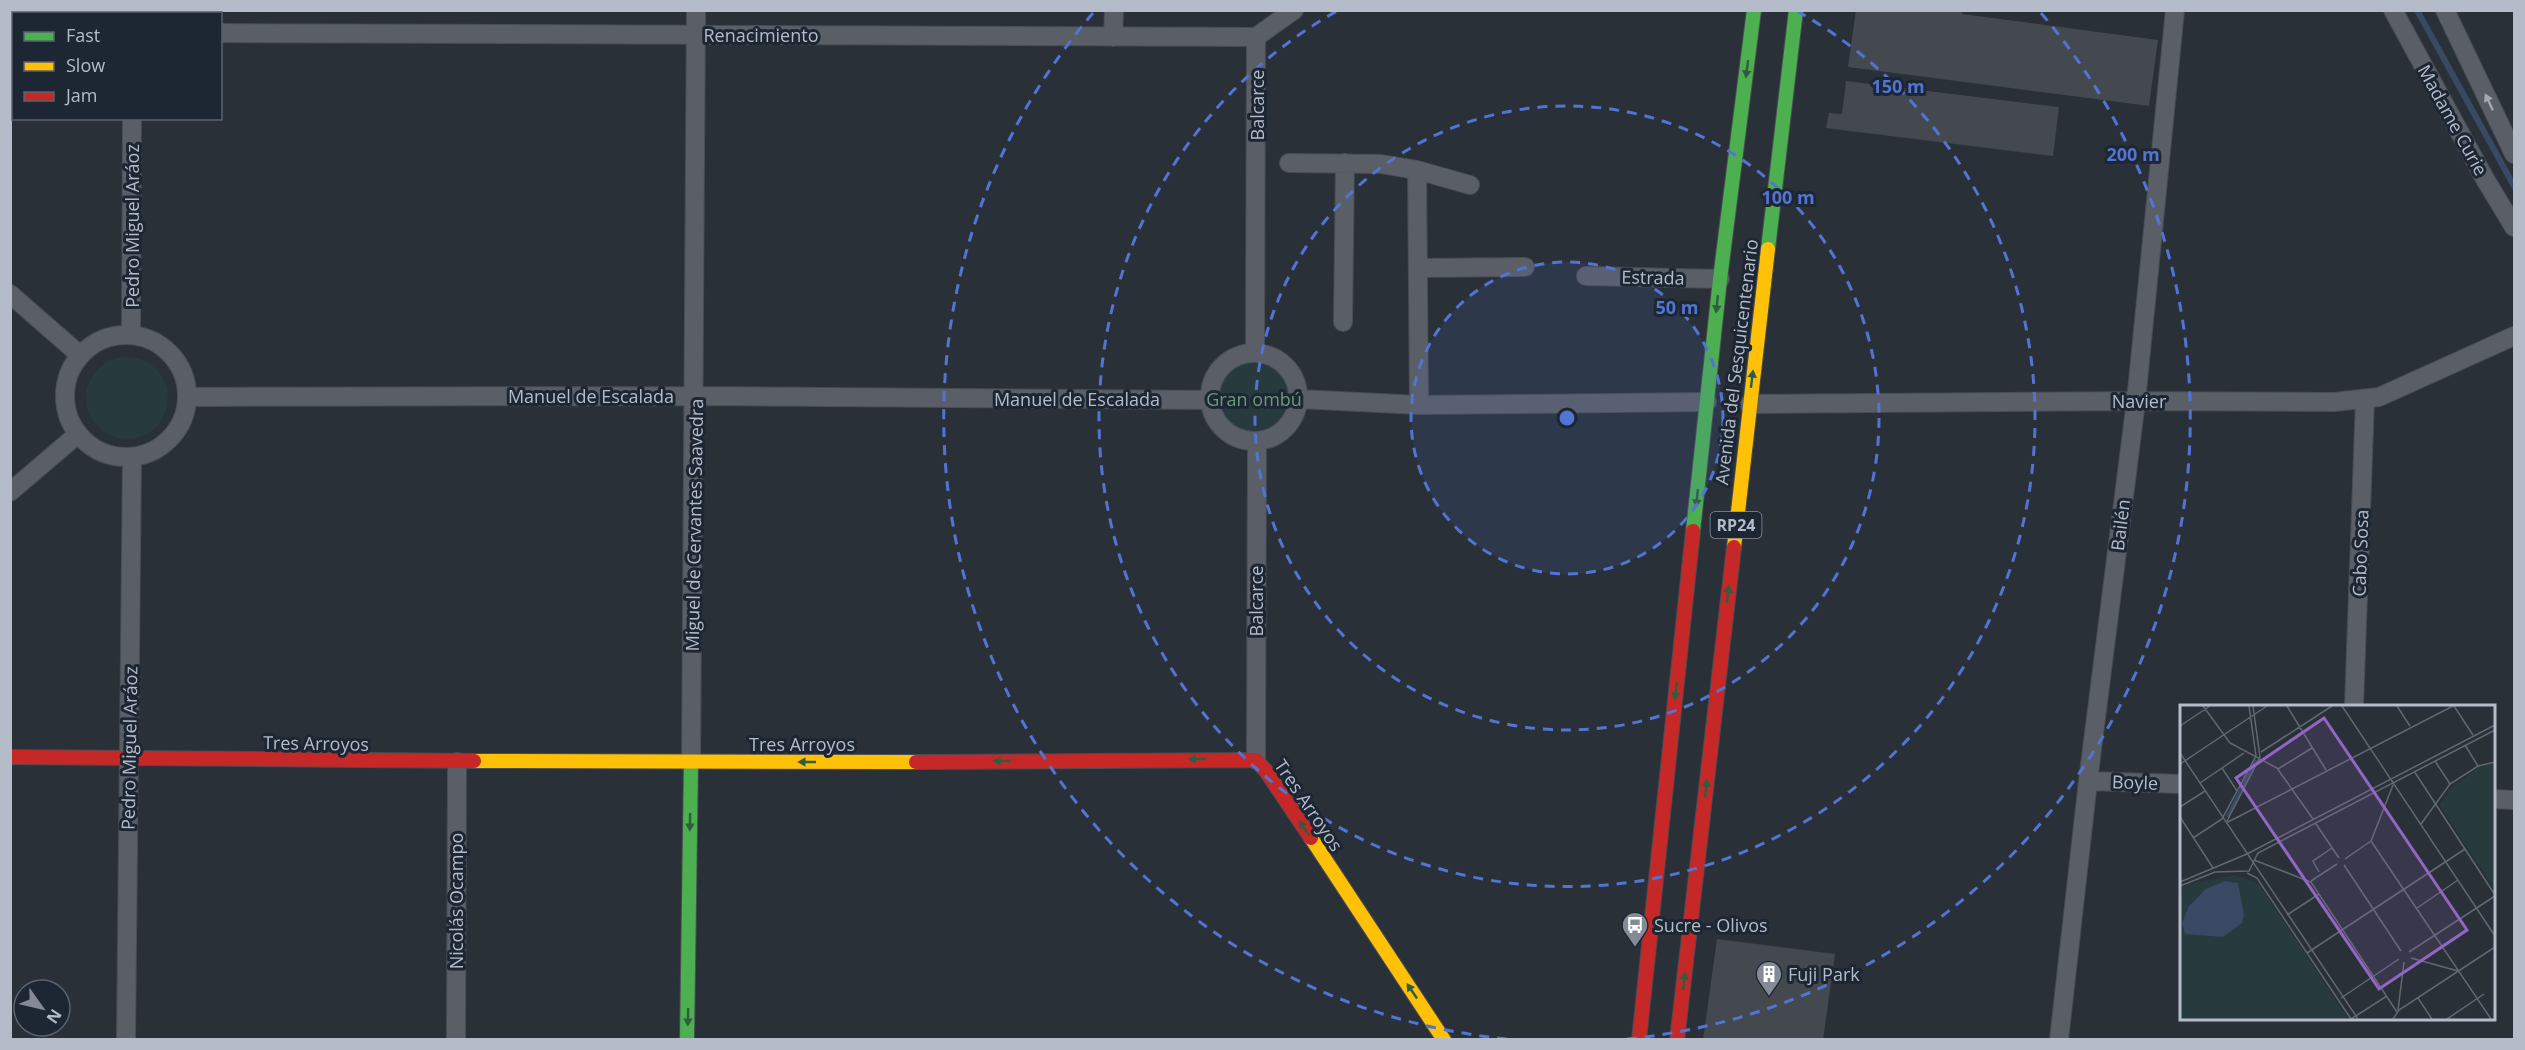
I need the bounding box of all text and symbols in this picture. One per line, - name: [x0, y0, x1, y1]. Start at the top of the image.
- legend: [12, 12, 222, 120]
- text: Fast: [66, 23, 100, 47]
- street label: Renacimiento: [703, 23, 819, 47]
- text: Slow: [66, 53, 105, 77]
- one-way arrow: [1742, 59, 1751, 78]
- street label: Madame Curie: [2413, 60, 2493, 180]
- street label: Balcarce: [1245, 70, 1269, 140]
- text: 150 m: [1871, 74, 1925, 98]
- text: Jam: [64, 83, 98, 107]
- one-way arrow: [2484, 93, 2493, 110]
- text: 200 m: [2106, 142, 2160, 166]
- street label: Pedro Miguel Aráoz: [120, 144, 144, 308]
- text: 100 m: [1761, 185, 1815, 209]
- street label: Avenida del Sesquicentenario: [1709, 238, 1763, 486]
- street label: Estrada: [1621, 264, 1685, 290]
- one-way arrow: [1712, 294, 1722, 313]
- text: 50 m: [1656, 295, 1698, 319]
- one-way arrow: [1747, 370, 1757, 389]
- street label: Manuel de Escalada: [508, 384, 674, 408]
- street label: Manuel de Escalada: [994, 387, 1160, 411]
- park label: Gran ombú: [1206, 387, 1302, 411]
- street label: Navier: [2112, 389, 2167, 413]
- street label: Miguel de Cervantes Saavedra: [680, 398, 708, 652]
- centre of rings: [1557, 408, 1577, 428]
- one-way arrow: [1692, 488, 1701, 507]
- street label: Bailén: [2105, 498, 2135, 552]
- street label: Cabo Sosa: [2346, 509, 2374, 597]
- road number: RP24: [1710, 512, 1762, 538]
- street label: Balcarce: [1244, 566, 1268, 636]
- one-way arrow: [1723, 584, 1733, 603]
- street label: Pedro Miguel Aráoz: [116, 666, 142, 830]
- one-way arrow: [1671, 682, 1681, 701]
- inset map: [2180, 705, 2495, 1020]
- street label: Tres Arroyos: [263, 730, 369, 756]
- street label: Tres Arroyos: [749, 732, 855, 756]
- one-way arrow: [1188, 754, 1207, 764]
- street label: Tres Arroyos: [1269, 754, 1349, 856]
- one-way arrow: [993, 756, 1012, 765]
- one-way arrow: [798, 757, 817, 767]
- street label: Boyle: [2112, 769, 2158, 795]
- one-way arrow: [1701, 778, 1711, 797]
- one-way arrow: [685, 812, 695, 831]
- one-way arrow: [1298, 821, 1310, 837]
- street label: Nicolás Ocampo: [444, 833, 468, 969]
- bus stop icon: Sucre - Olivos: [1620, 910, 1650, 948]
- place label: Sucre - Olivos: [1654, 913, 1768, 937]
- building icon: Fuji Park: [1754, 959, 1784, 997]
- place label: Fuji Park: [1788, 962, 1860, 986]
- one-way arrow: [1679, 972, 1689, 991]
- north arrow: [12, 978, 72, 1038]
- one-way arrow: [1407, 983, 1418, 999]
- text: N: [42, 1005, 67, 1028]
- one-way arrow: [683, 1007, 693, 1026]

